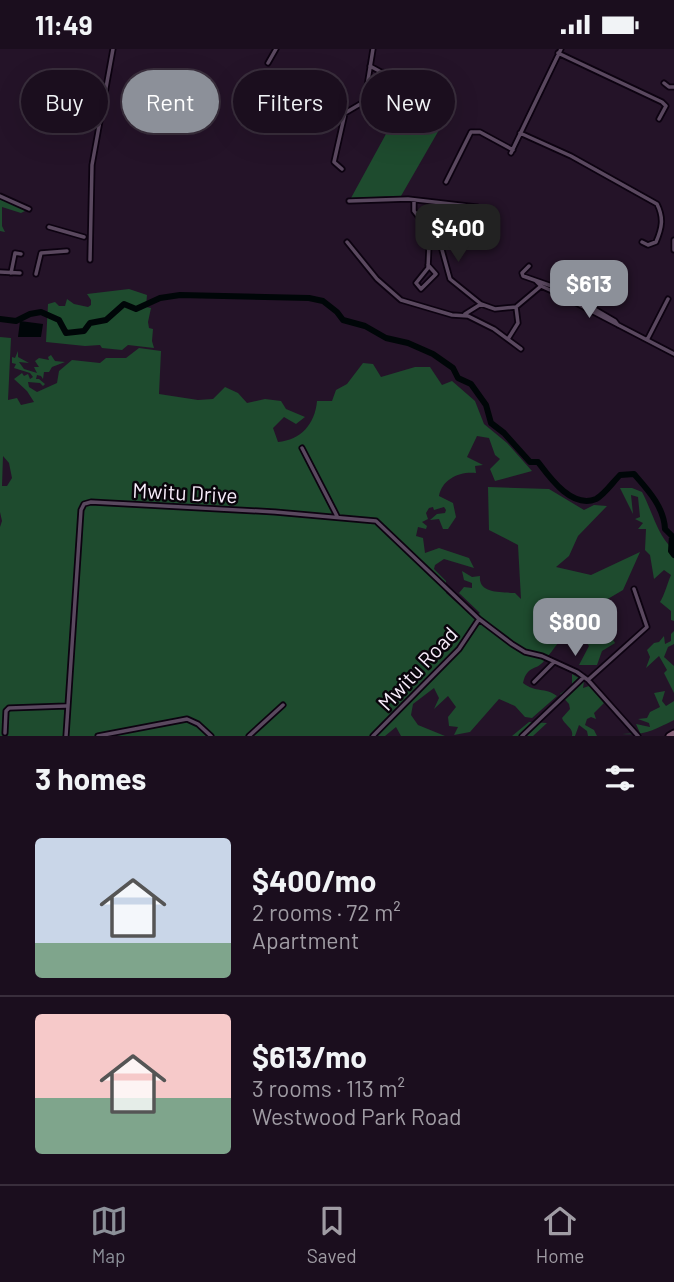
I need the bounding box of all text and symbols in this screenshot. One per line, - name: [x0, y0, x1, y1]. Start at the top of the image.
- text: 11:49: [35, 9, 93, 40]
- chip: Buy: [21, 70, 108, 133]
- chip: Rent: [122, 70, 219, 133]
- chip: Filters: [233, 70, 347, 133]
- chip: New: [361, 70, 455, 133]
- pin: $400: [417, 205, 499, 264]
- text: $400: [431, 213, 485, 241]
- pin: $613: [548, 261, 630, 320]
- text: $613: [566, 269, 612, 297]
- street label: Mwitu Drive: [132, 477, 238, 507]
- pin: $800: [534, 599, 616, 658]
- text: $800: [549, 607, 601, 635]
- street label: Mwitu Road: [372, 621, 462, 715]
- icon: filters: [601, 759, 639, 797]
- text: 3 homes: [35, 760, 146, 796]
- text: $400/mo: [252, 862, 377, 898]
- icon: home: [91, 866, 175, 950]
- text: 2 rooms · 72 m²: [252, 898, 401, 926]
- text: Apartment: [252, 926, 359, 954]
- text: $613/mo: [252, 1038, 367, 1074]
- icon: home: [91, 1042, 175, 1126]
- text: 3 rooms · 113 m²: [252, 1074, 405, 1102]
- text: Westwood Park Road: [252, 1102, 462, 1130]
- tab: Map: [90, 1202, 128, 1267]
- tab: Saved: [307, 1202, 357, 1267]
- tab: Home: [536, 1202, 584, 1267]

